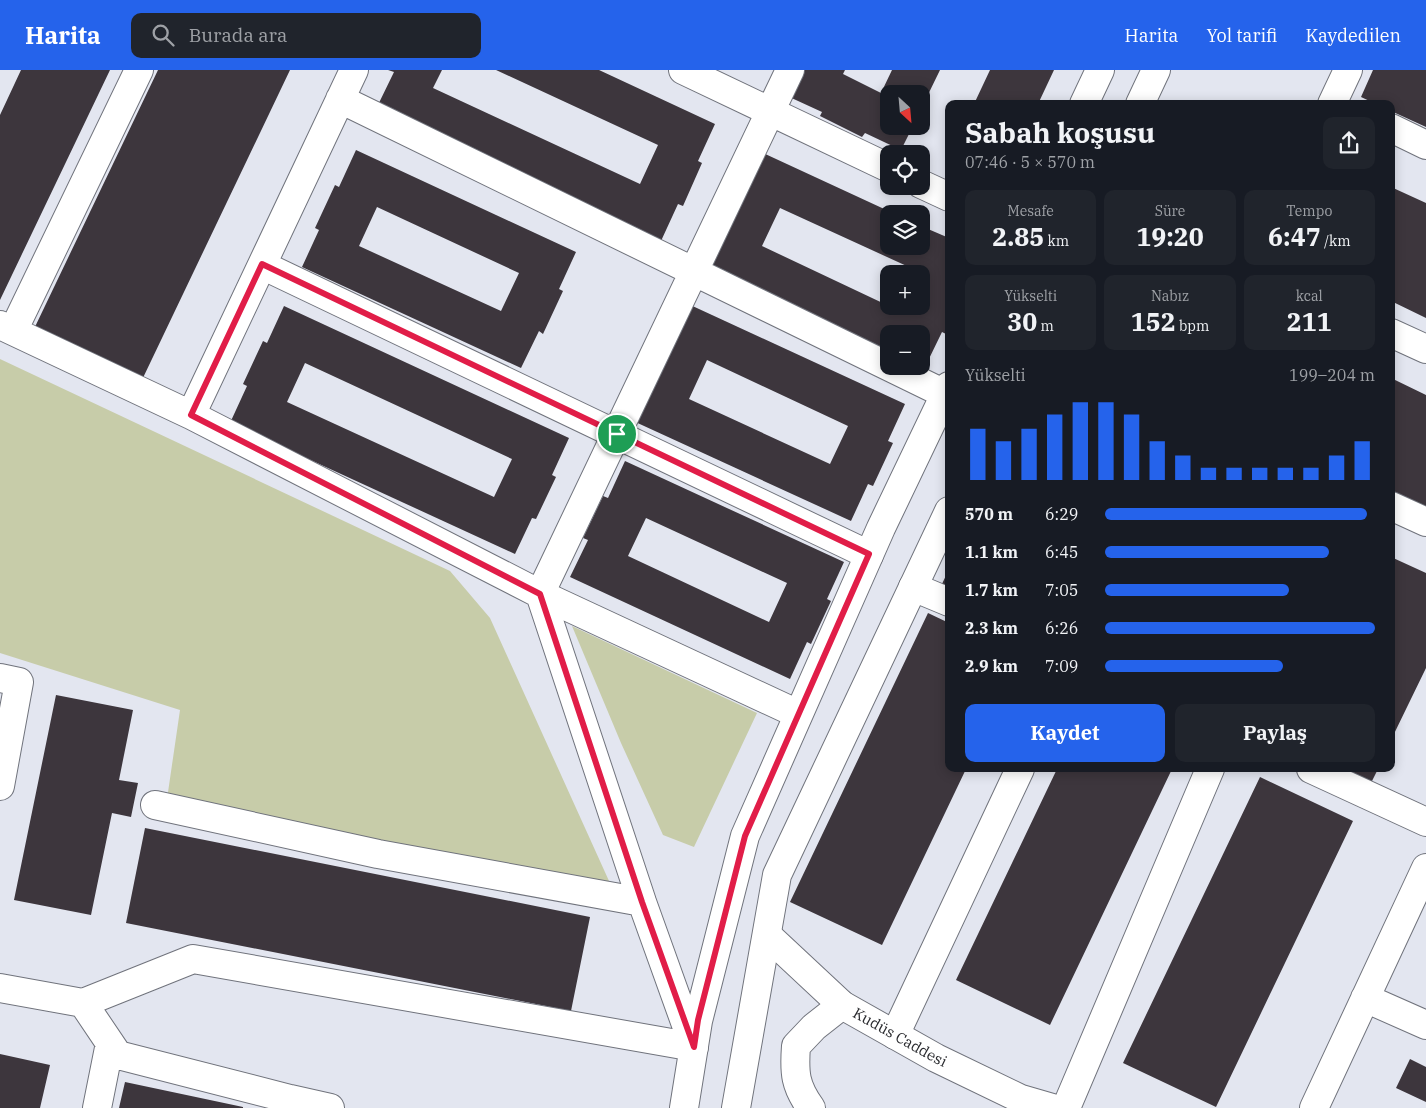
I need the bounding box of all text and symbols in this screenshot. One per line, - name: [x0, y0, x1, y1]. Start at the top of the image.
- search box: [131, 13, 481, 58]
- text: Harita: [25, 19, 101, 51]
- icon: search: [149, 21, 177, 49]
- text: Burada ara: [189, 23, 287, 47]
- text: Harita: [1125, 24, 1178, 47]
- text: Yol tarifi: [1206, 24, 1277, 47]
- text: Kaydedilen: [1305, 24, 1401, 47]
- north arrow: [880, 85, 930, 135]
- map controls: [880, 85, 930, 375]
- text: Sabah koşusu: [965, 114, 1155, 151]
- button: share: [1323, 117, 1375, 169]
- button: locate: [880, 145, 930, 195]
- text: 07:46 · 5 × 570 m: [965, 152, 1095, 172]
- text: Mesafe: [1008, 202, 1054, 220]
- text: Süre: [1155, 202, 1185, 220]
- text: Tempo: [1286, 202, 1332, 220]
- button: layers: [880, 205, 930, 255]
- text: 2.85: [992, 220, 1044, 253]
- text: 19:20: [1136, 220, 1204, 253]
- text: 6:47: [1268, 220, 1321, 253]
- text: km: [1044, 232, 1069, 250]
- text: /km: [1321, 232, 1351, 250]
- button: +: [880, 265, 930, 315]
- text: Yükselti: [1004, 287, 1057, 305]
- text: Nabız: [1151, 287, 1189, 305]
- text: kcal: [1296, 287, 1323, 305]
- text: 30: [1007, 305, 1037, 338]
- text: 152: [1131, 305, 1176, 338]
- text: 211: [1287, 305, 1332, 338]
- text: m: [1037, 317, 1054, 335]
- text: bpm: [1176, 317, 1209, 335]
- button: −: [880, 325, 930, 375]
- text: Yükselti: [965, 365, 1026, 385]
- text: 199–204 m: [1289, 365, 1375, 385]
- pin: [596, 413, 638, 455]
- icon: arrive: [603, 420, 631, 448]
- text: 570 m: [965, 504, 1013, 524]
- text: 6:29: [1045, 504, 1078, 524]
- text: 1.1 km: [965, 542, 1018, 562]
- text: 6:45: [1045, 542, 1078, 562]
- text: 1.7 km: [965, 580, 1018, 600]
- text: 7:05: [1045, 580, 1078, 600]
- text: 2.3 km: [965, 618, 1018, 638]
- text: 6:26: [1045, 618, 1078, 638]
- text: 2.9 km: [965, 656, 1018, 676]
- text: 7:09: [1045, 656, 1078, 676]
- button: Kaydet: [965, 704, 1165, 762]
- button: Paylaş: [1175, 704, 1375, 762]
- street label: Kudüs Caddesi: [850, 1003, 950, 1071]

